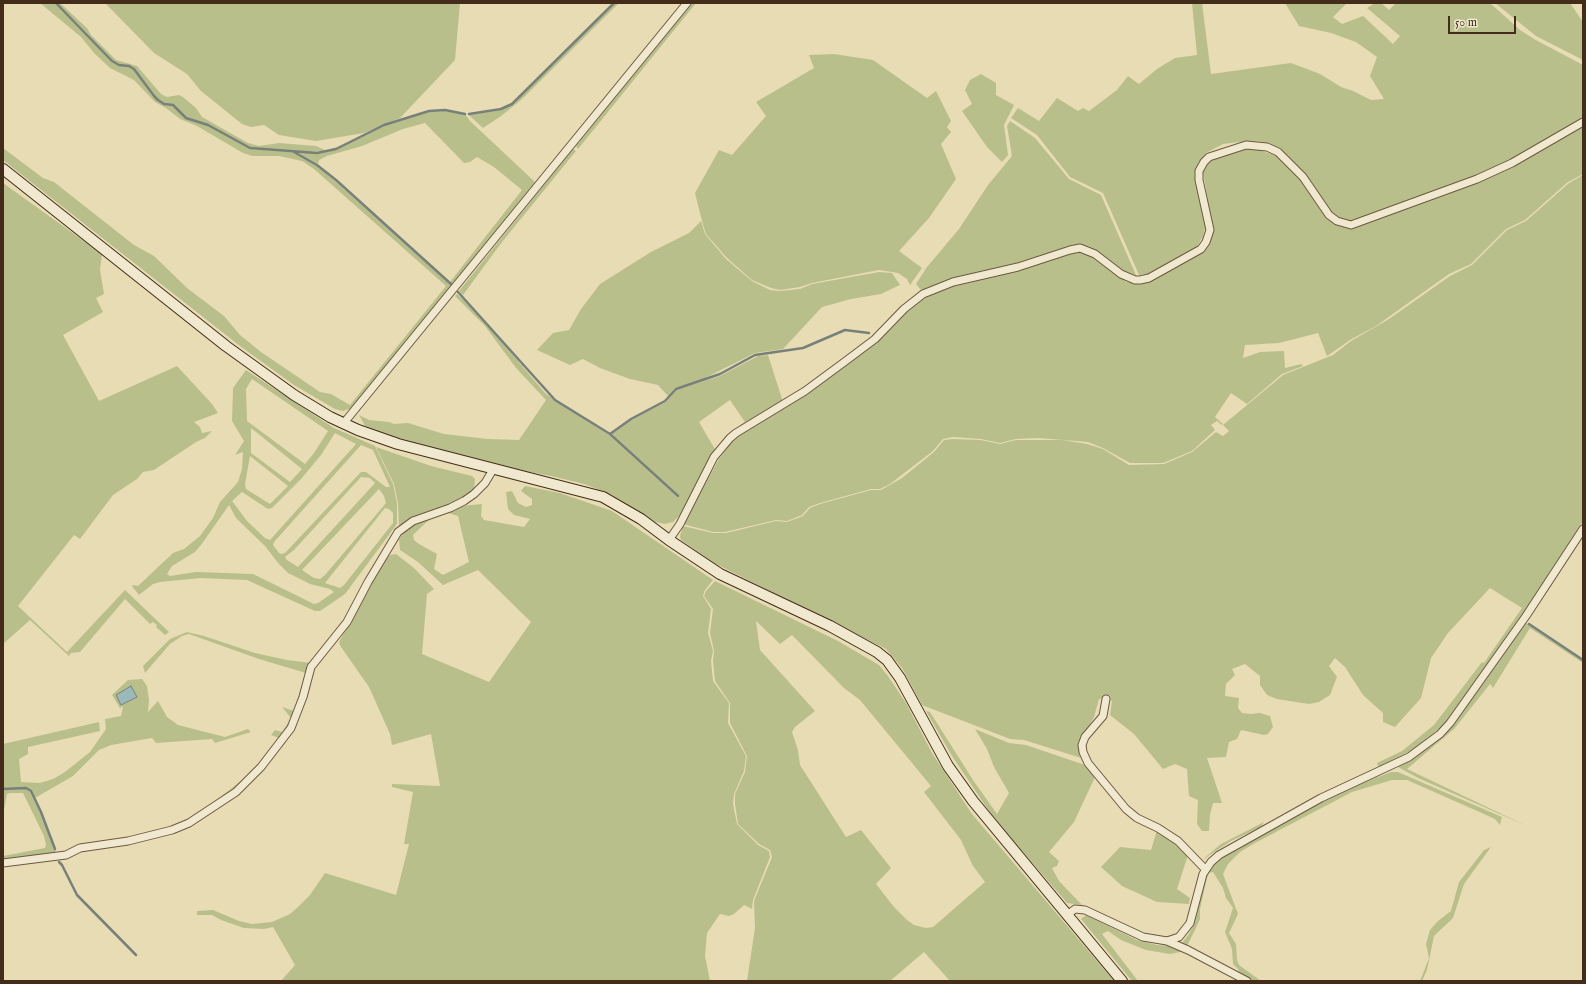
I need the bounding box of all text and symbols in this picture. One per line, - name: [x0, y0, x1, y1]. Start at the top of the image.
- scale bar: [1450, 8, 1518, 34]
- text: 50 m: [1455, 15, 1477, 30]

